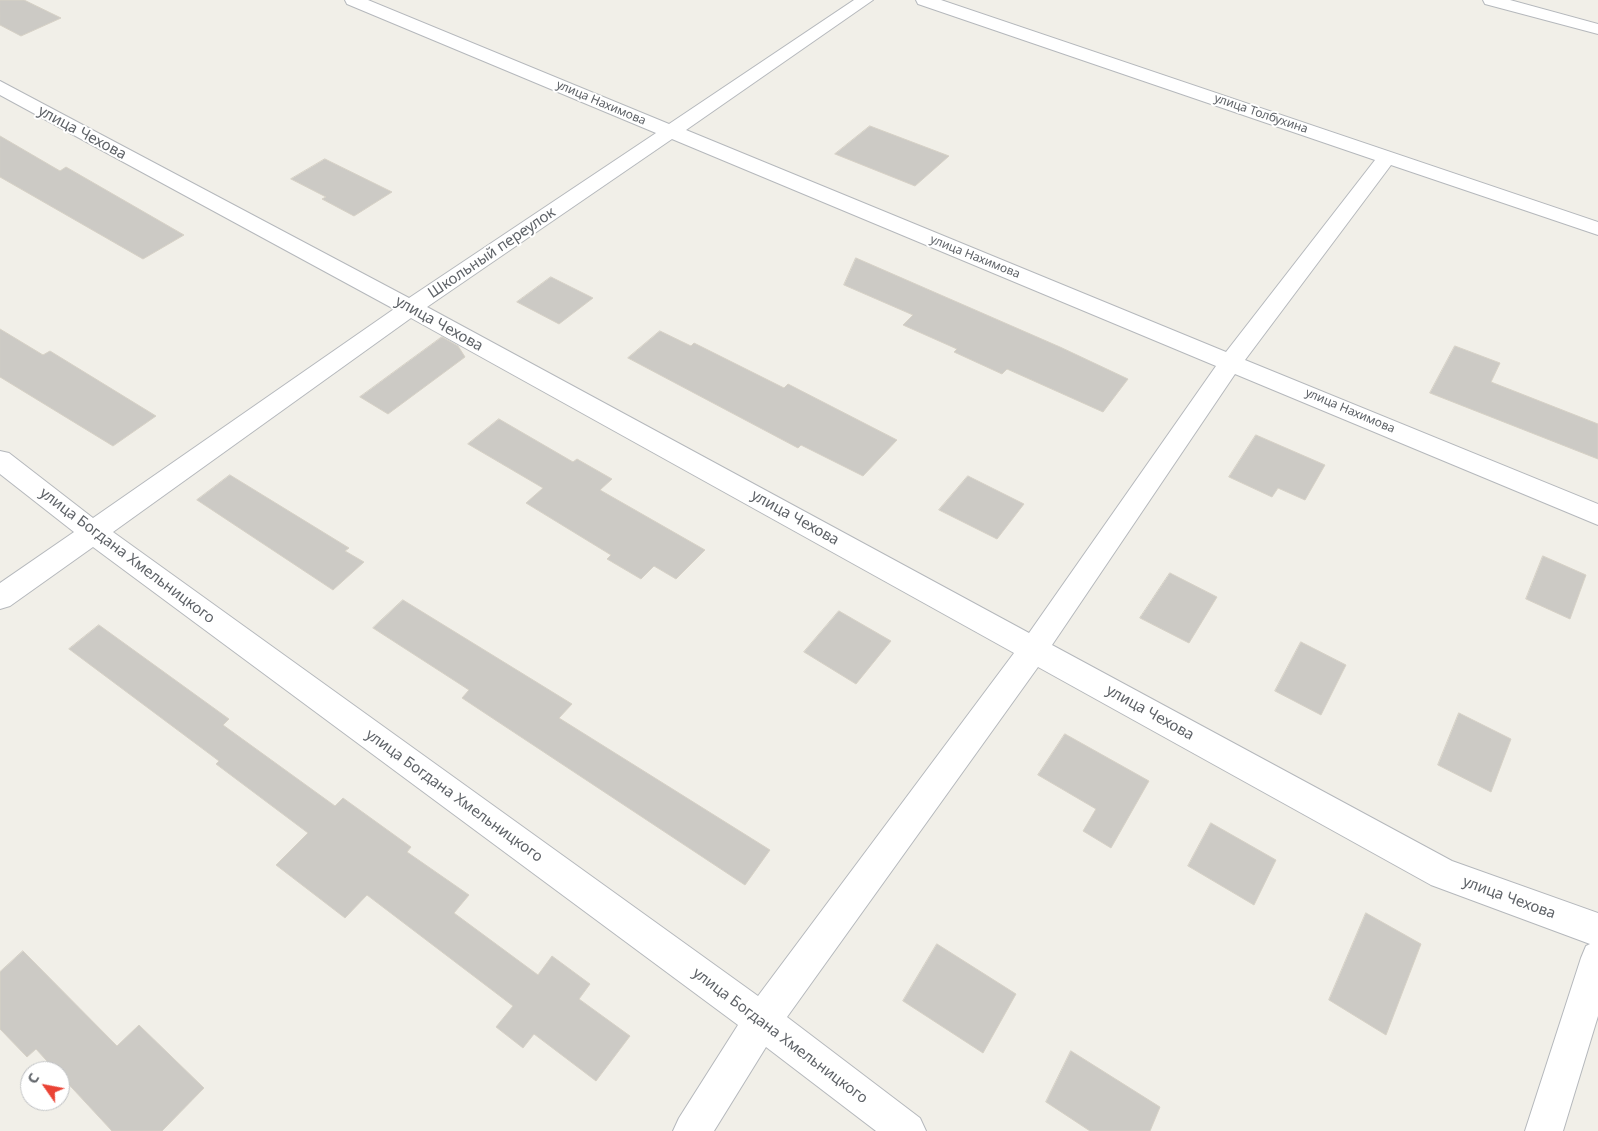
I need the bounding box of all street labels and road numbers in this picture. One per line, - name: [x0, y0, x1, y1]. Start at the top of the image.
- street label: улица Нахимова: [554, 78, 648, 128]
- street label: улица Толбухина: [1212, 91, 1310, 137]
- street label: улица Чехова: [35, 102, 129, 164]
- street label: Школьный переулок: [425, 204, 559, 302]
- street label: улица Нахимова: [928, 232, 1022, 282]
- street label: улица Чехова: [392, 292, 486, 356]
- street label: улица Нахимова: [1303, 386, 1397, 436]
- street label: улица Богдана Хмельницкого: [36, 484, 218, 628]
- street label: улица Чехова: [748, 486, 842, 550]
- street label: улица Чехова: [1103, 681, 1197, 745]
- street label: улица Богдана Хмельницкого: [362, 726, 546, 866]
- street label: улица Чехова: [1460, 873, 1558, 923]
- street label: улица Богдана Хмельницкого: [689, 964, 871, 1108]

